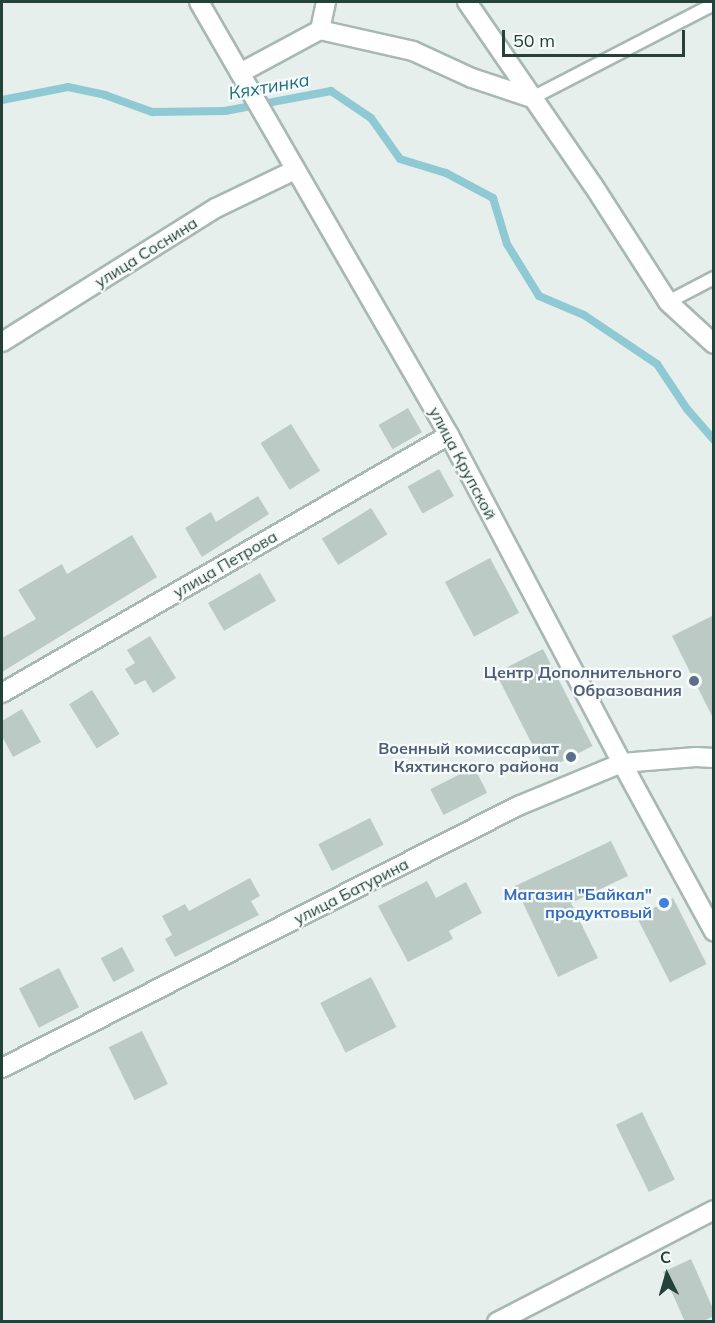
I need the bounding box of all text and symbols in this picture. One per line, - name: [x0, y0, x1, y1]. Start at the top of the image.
- scale bar: [505, 18, 688, 56]
- text: 50 m: [513, 29, 555, 52]
- water label: Кяхтинка: [227, 69, 311, 105]
- street label: улица Соснина: [91, 213, 201, 291]
- street label: улица Крупской: [425, 403, 501, 523]
- street label: улица Петрова: [170, 526, 280, 602]
- place label: Центр Дополнительного Образования: [484, 662, 682, 700]
- marker: Центр Дополнительного Образования: [687, 674, 701, 688]
- place label: Военный комиссариат Кяхтинского района: [378, 738, 559, 776]
- marker: Военный комиссариат Кяхтинского района: [564, 750, 578, 764]
- street label: улица Батурина: [291, 854, 411, 928]
- place label: Магазин "Байкал" продуктовый: [503, 884, 652, 922]
- marker: Магазин "Байкал" продуктовый: [657, 896, 671, 910]
- north arrow: [637, 1245, 697, 1305]
- text: С: [659, 1247, 672, 1268]

